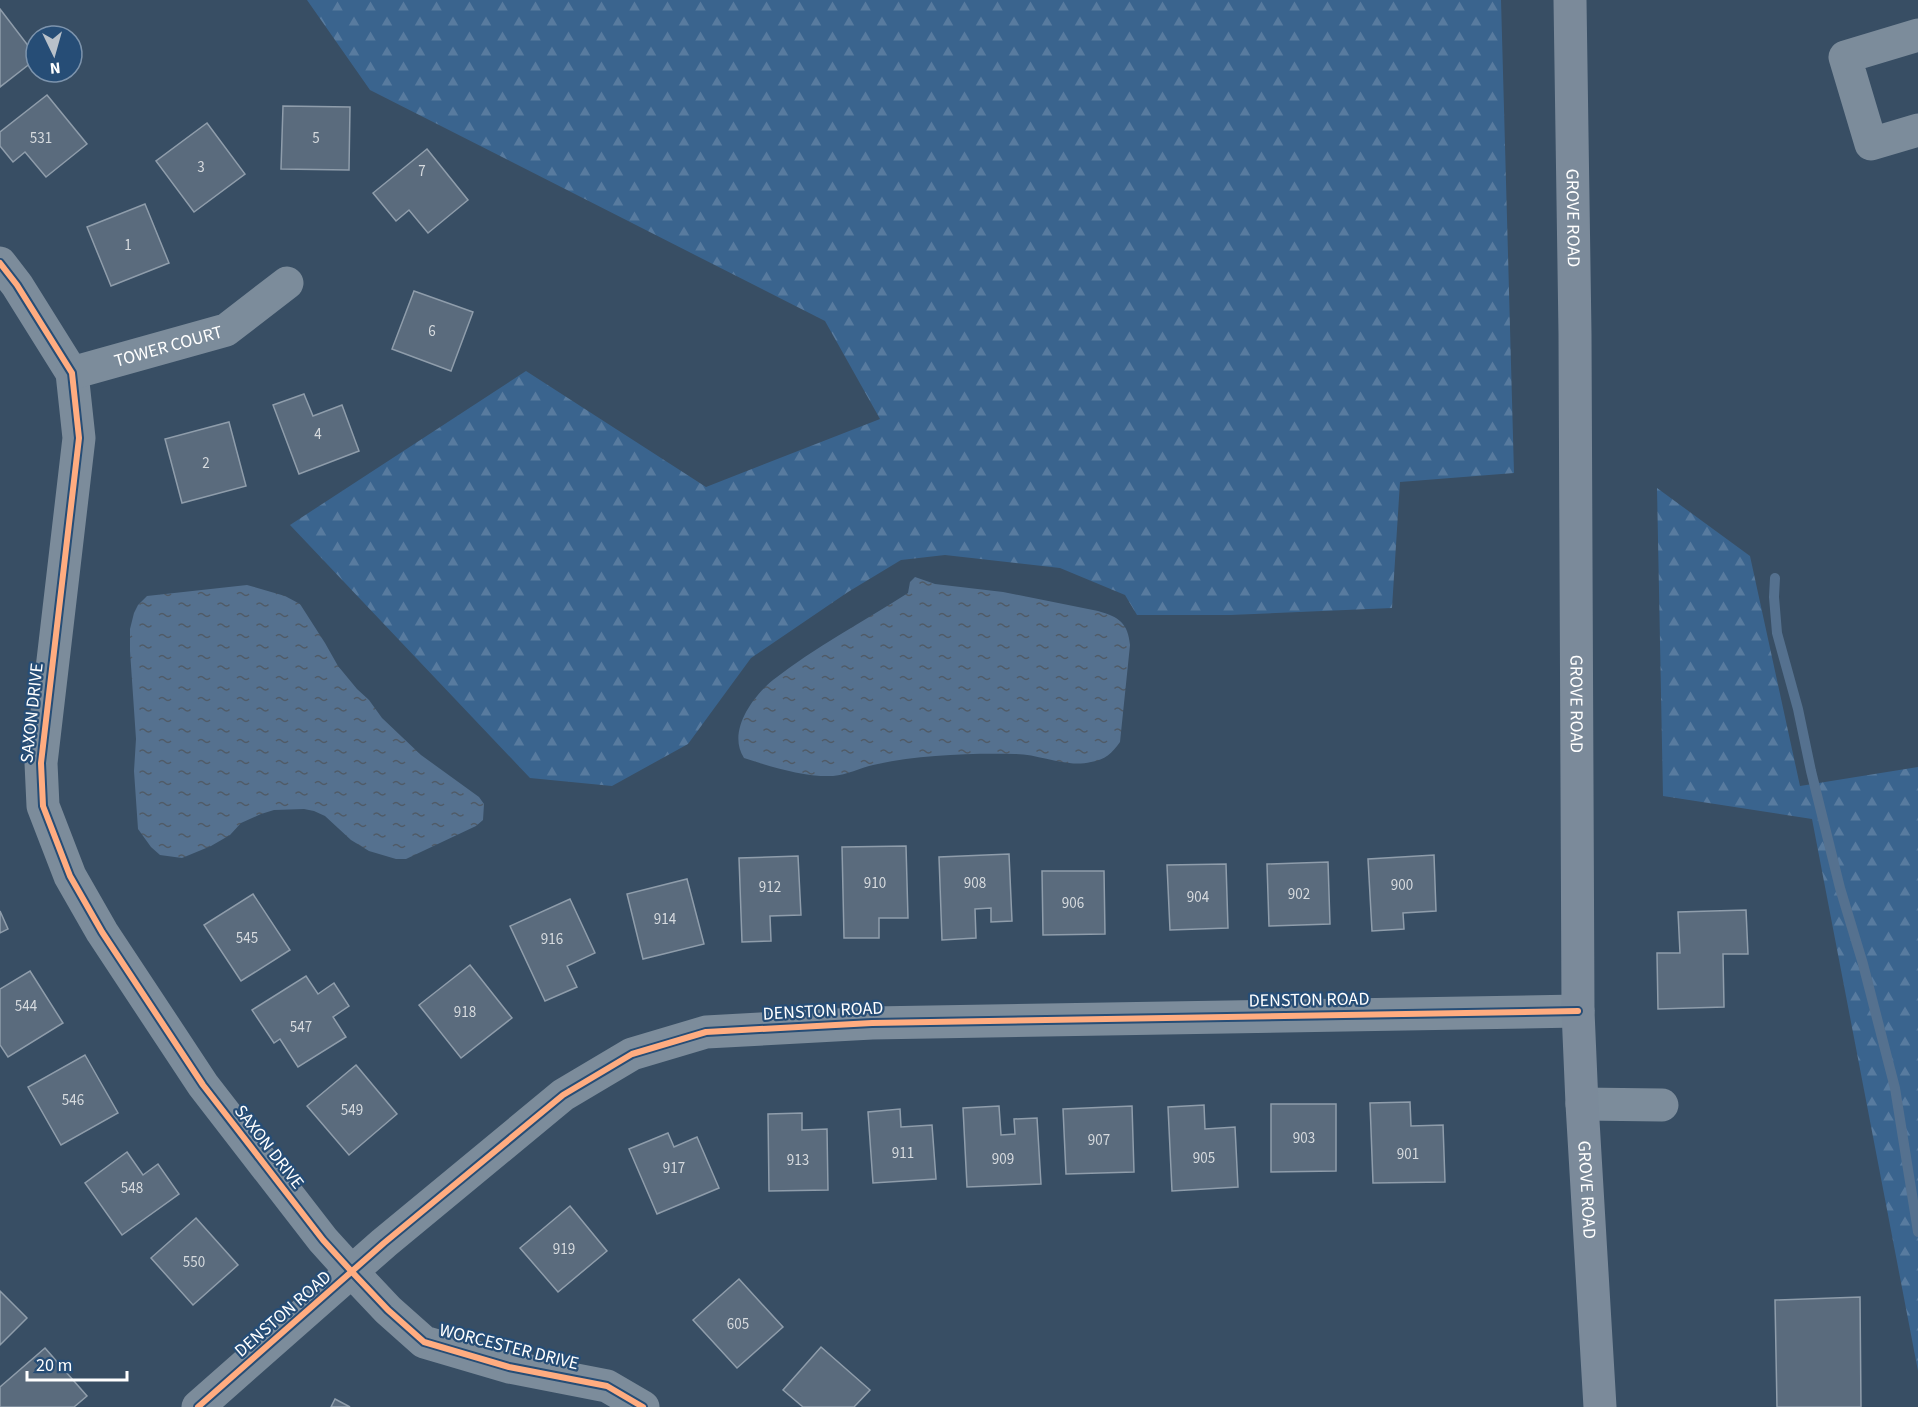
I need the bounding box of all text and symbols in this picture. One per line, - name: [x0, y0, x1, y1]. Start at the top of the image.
- north arrow: [24, 24, 84, 84]
- text: N: [49, 57, 61, 79]
- house number: 531: [30, 128, 52, 149]
- house number: 5: [312, 128, 320, 149]
- house number: 3: [197, 157, 205, 178]
- house number: 7: [418, 161, 426, 182]
- street label: GROVE ROAD: [1560, 169, 1586, 267]
- house number: 1: [124, 235, 132, 256]
- street label: TOWER COURT: [111, 319, 226, 373]
- house number: 6: [428, 321, 436, 342]
- house number: 4: [314, 424, 322, 445]
- house number: 2: [202, 453, 210, 474]
- street label: GROVE ROAD: [1564, 655, 1589, 753]
- street label: SAXON DRIVE: [14, 662, 50, 764]
- house number: 910: [864, 873, 886, 894]
- house number: 908: [964, 873, 986, 894]
- house number: 900: [1391, 875, 1413, 896]
- house number: 912: [759, 877, 781, 898]
- house number: 902: [1288, 884, 1310, 905]
- house number: 904: [1187, 887, 1210, 908]
- house number: 906: [1062, 893, 1084, 914]
- house number: 914: [654, 909, 677, 930]
- house number: 545: [236, 928, 258, 949]
- house number: 916: [541, 929, 563, 950]
- street label: DENSTON ROAD: [1248, 986, 1370, 1014]
- street label: DENSTON ROAD: [762, 995, 884, 1027]
- house number: 544: [15, 996, 38, 1017]
- house number: 918: [454, 1002, 476, 1023]
- house number: 547: [290, 1017, 312, 1038]
- house number: 546: [62, 1090, 84, 1111]
- street label: SAXON DRIVE: [228, 1100, 310, 1194]
- house number: 549: [341, 1100, 363, 1121]
- house number: 903: [1293, 1128, 1315, 1149]
- house number: 907: [1088, 1130, 1110, 1151]
- street label: GROVE ROAD: [1572, 1140, 1602, 1240]
- house number: 911: [892, 1143, 914, 1164]
- house number: 901: [1397, 1144, 1419, 1165]
- house number: 905: [1193, 1148, 1215, 1169]
- house number: 909: [992, 1149, 1014, 1170]
- house number: 913: [787, 1150, 809, 1171]
- house number: 917: [663, 1158, 685, 1179]
- house number: 548: [121, 1178, 143, 1199]
- house number: 919: [553, 1239, 575, 1260]
- house number: 550: [183, 1252, 205, 1273]
- street label: DENSTON ROAD: [229, 1265, 337, 1363]
- house number: 605: [727, 1314, 749, 1335]
- street label: WORCESTER DRIVE: [437, 1318, 581, 1376]
- scale bar: [27, 1344, 128, 1382]
- text: 20 m: [36, 1353, 72, 1378]

